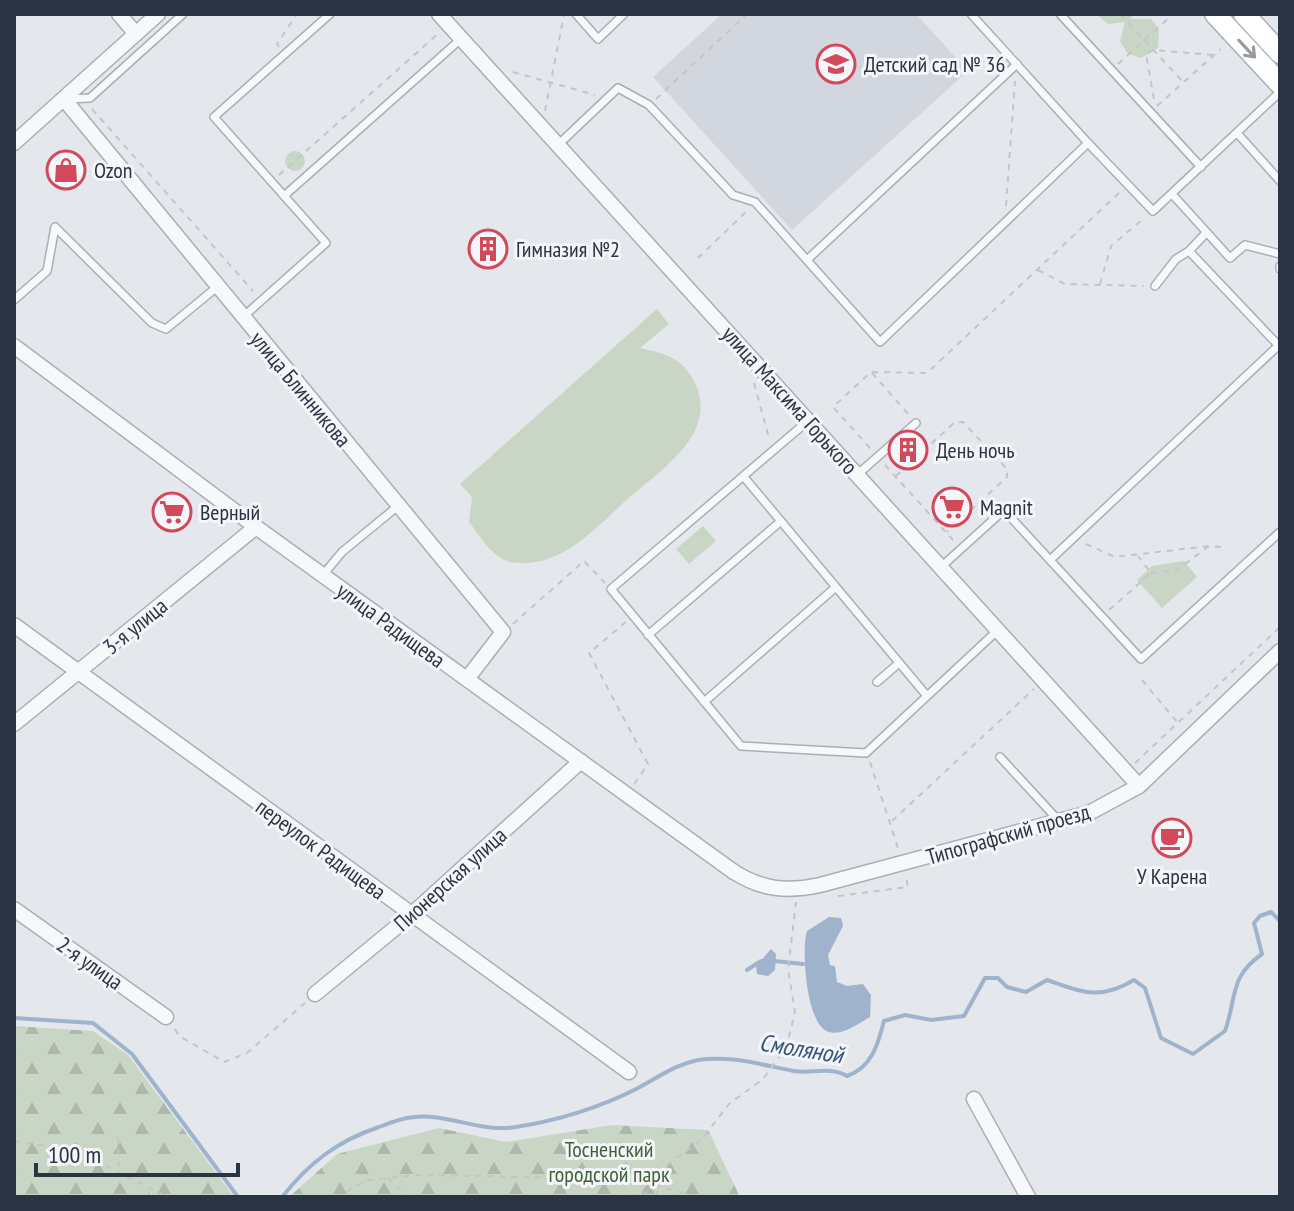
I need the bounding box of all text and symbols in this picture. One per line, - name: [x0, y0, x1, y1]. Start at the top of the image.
- one-way arrow: [1238, 39, 1257, 59]
- school or university icon: Детский сад № 36: [815, 43, 857, 85]
- place label: Детский сад № 36: [864, 50, 1005, 78]
- shop icon: Ozon: [45, 149, 87, 191]
- place label: Ozon: [94, 156, 133, 184]
- building icon: Гимназия №2: [467, 228, 509, 270]
- place label: Гимназия №2: [516, 235, 620, 263]
- street label: улица Максима Горького: [716, 320, 864, 480]
- street label: улица Блинникова: [244, 325, 358, 453]
- building icon: День ночь: [887, 429, 929, 471]
- place label: День ночь: [936, 436, 1015, 464]
- supermarket icon: Magnit: [931, 486, 973, 528]
- supermarket icon: Верный: [151, 491, 193, 533]
- place label: Magnit: [980, 493, 1033, 521]
- place label: Верный: [200, 498, 260, 526]
- street label: улица Радищева: [331, 576, 451, 674]
- street label: 3-я улица: [97, 592, 173, 660]
- street label: переулок Радищева: [250, 792, 392, 906]
- street label: Типографский проезд: [923, 797, 1093, 871]
- cafe icon: У Карена: [1151, 817, 1193, 859]
- street label: Пионерская улица: [388, 821, 512, 937]
- place label: У Карена: [1137, 862, 1207, 890]
- street label: 2-я улица: [51, 930, 129, 996]
- water label: Смоляной: [757, 1027, 848, 1071]
- scale bar: [36, 1127, 238, 1177]
- park label: Тосненский городской парк: [549, 1135, 670, 1188]
- text: 100 m: [48, 1139, 101, 1170]

